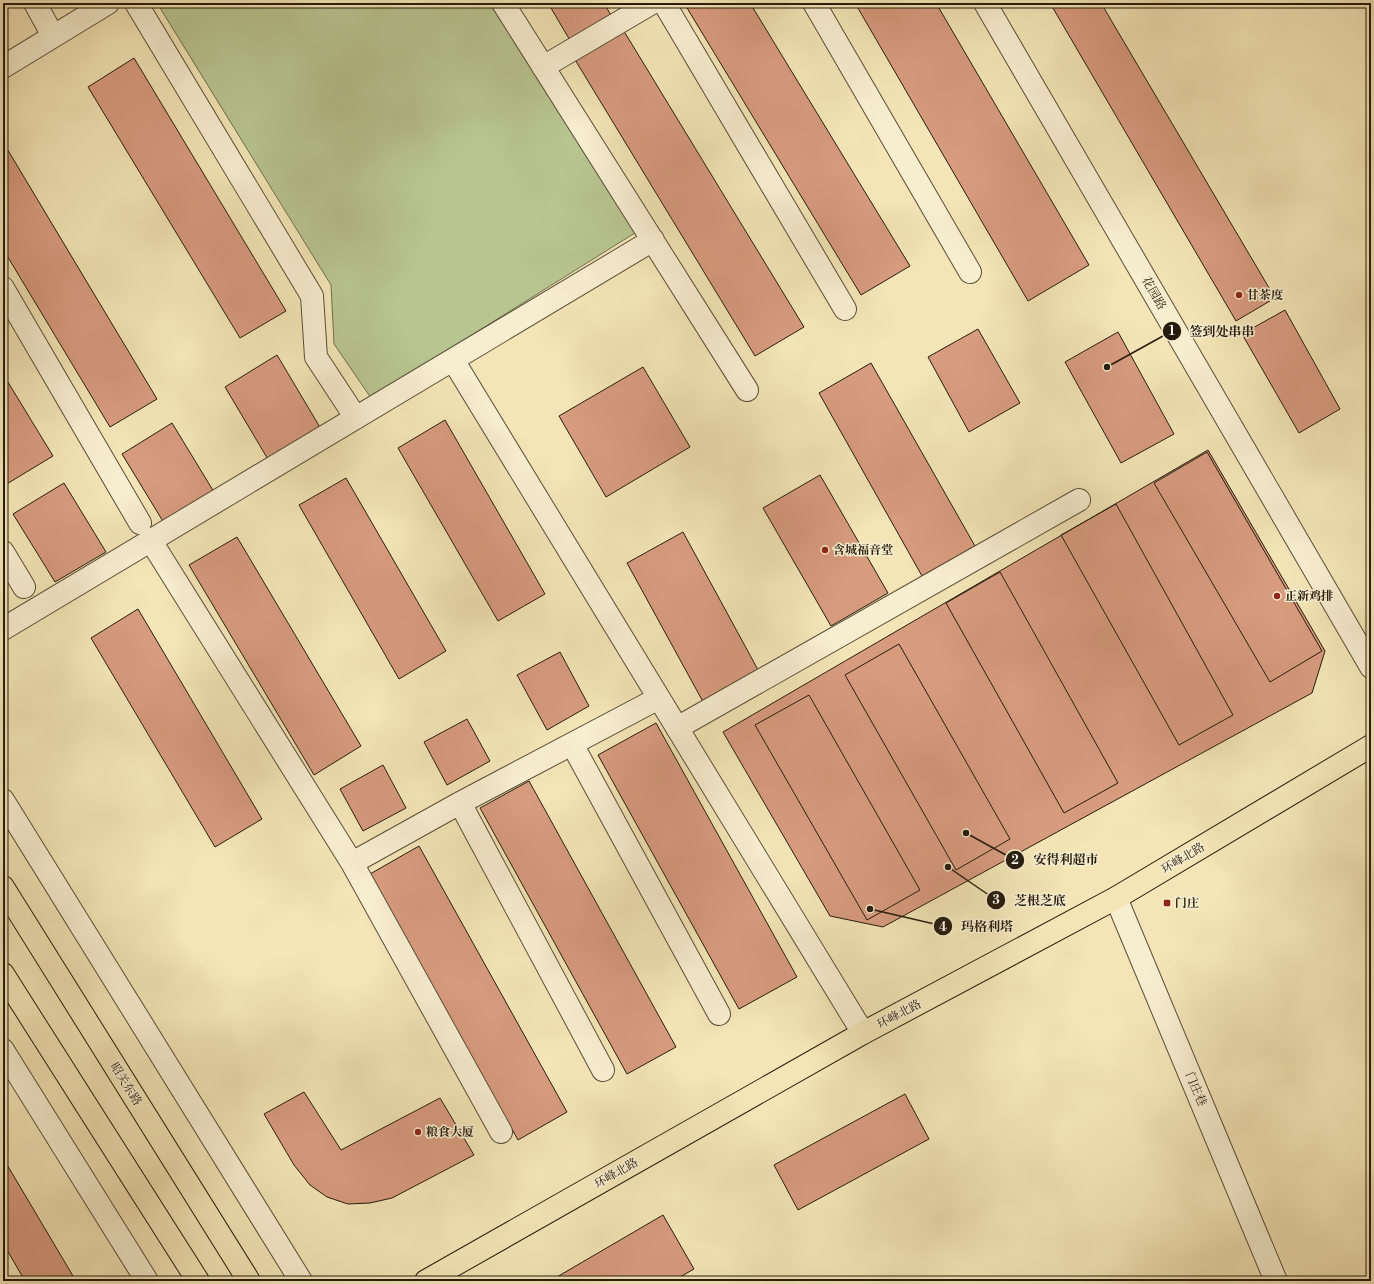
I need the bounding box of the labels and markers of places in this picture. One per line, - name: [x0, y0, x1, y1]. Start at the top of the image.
- place label: 甘茶度: [1247, 288, 1283, 303]
- marker: 甘茶度: [1234, 290, 1244, 300]
- callout: 签到处串串: [1162, 319, 1263, 344]
- place label: 含城福音堂: [833, 543, 893, 558]
- marker: 含城福音堂: [820, 545, 830, 555]
- place label: 正新鸡排: [1285, 589, 1333, 604]
- marker: 正新鸡排: [1272, 591, 1282, 601]
- callout: 安得利超市: [1005, 847, 1106, 872]
- callout: 芝根芝底: [986, 888, 1074, 913]
- place label: 门庄: [1175, 896, 1199, 911]
- marker: 门庄: [1162, 898, 1172, 908]
- callout: 玛格利塔: [933, 914, 1021, 939]
- place label: 粮食大厦: [426, 1125, 474, 1140]
- marker: 粮食大厦: [413, 1127, 423, 1137]

